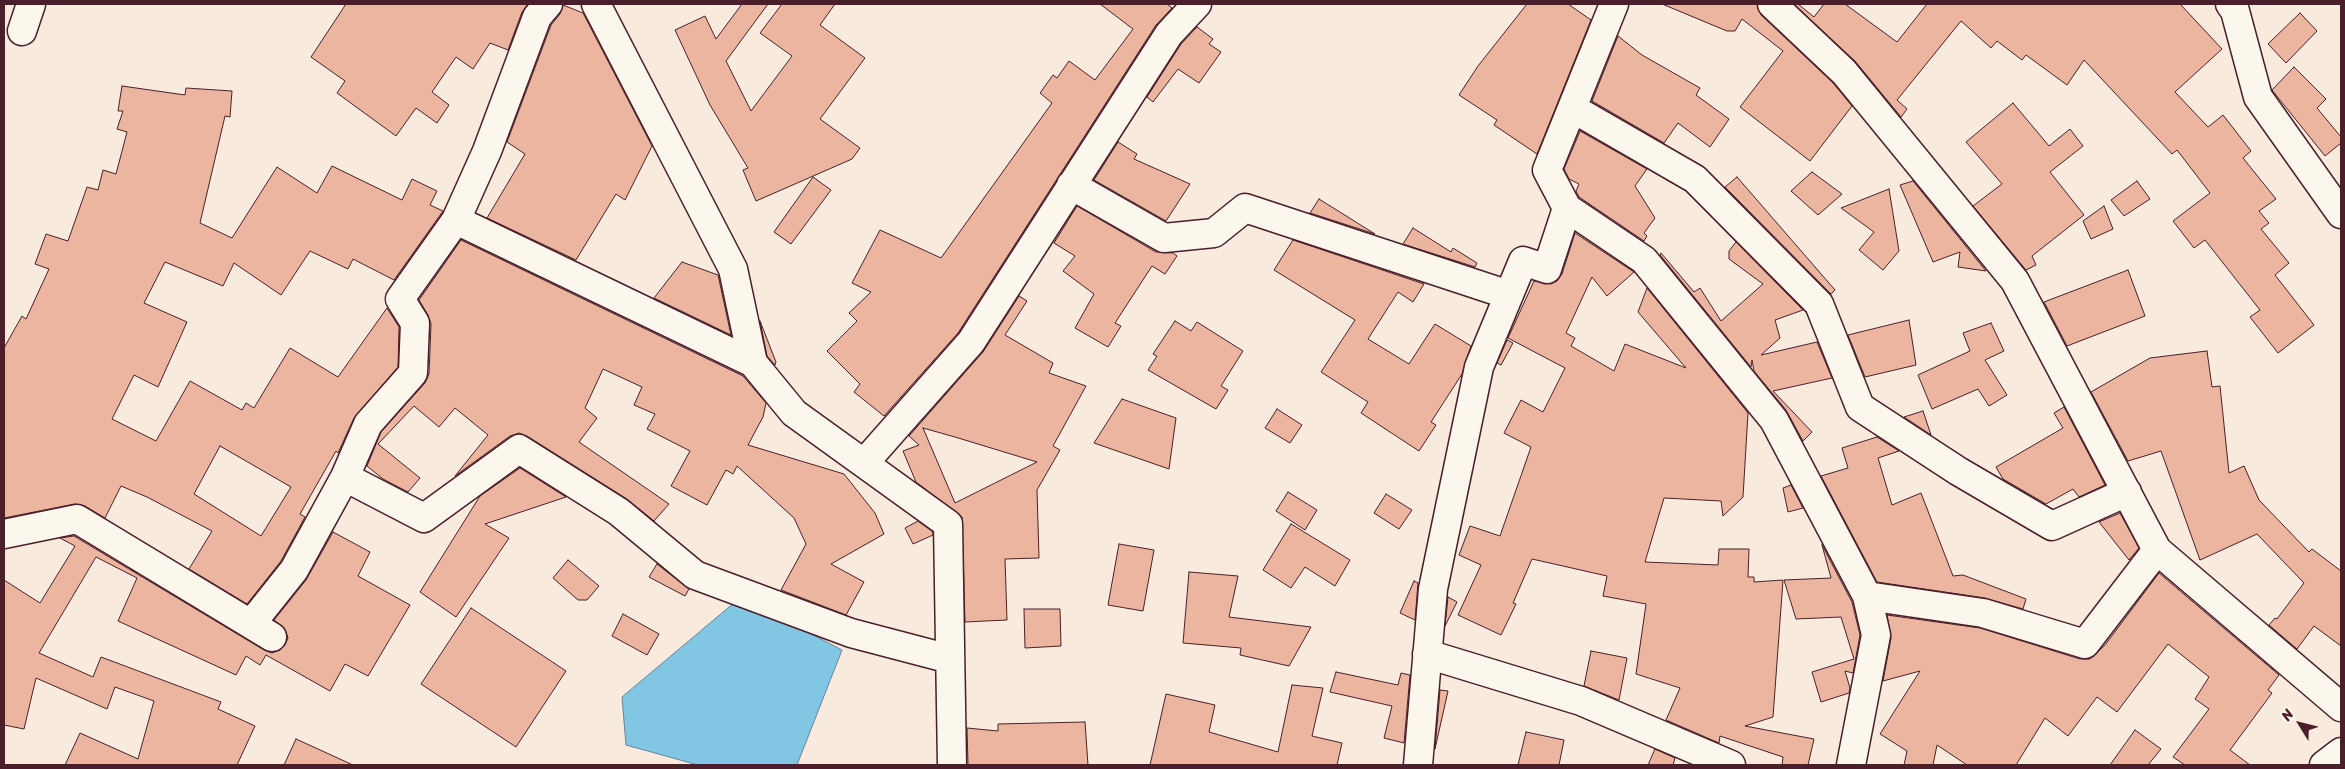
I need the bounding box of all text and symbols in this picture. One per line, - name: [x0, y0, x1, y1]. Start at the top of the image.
- north arrow: [2275, 699, 2325, 749]
- text: N: [2274, 704, 2300, 726]

